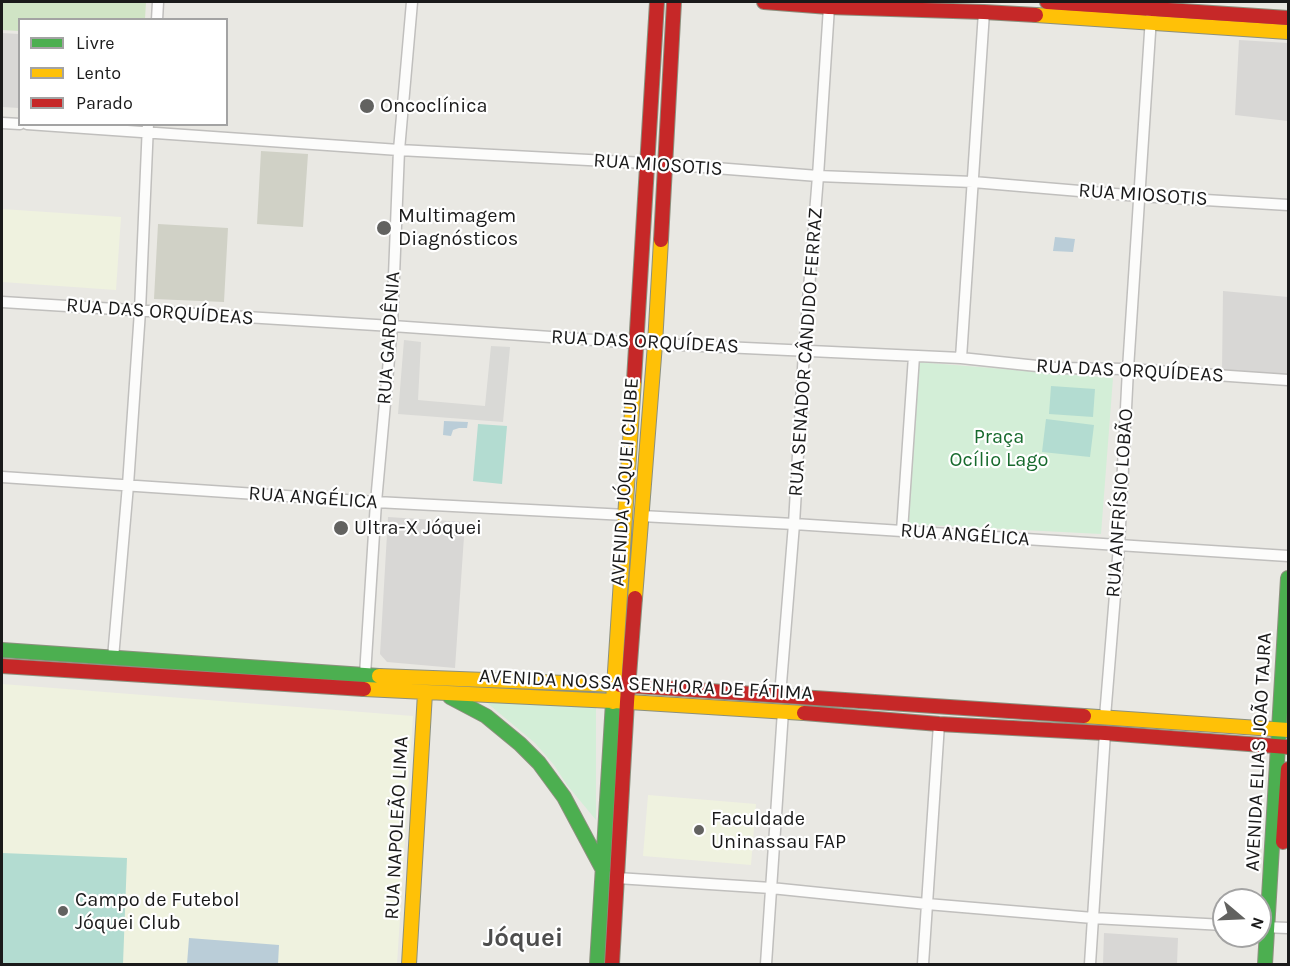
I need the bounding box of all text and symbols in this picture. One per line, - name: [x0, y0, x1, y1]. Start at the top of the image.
- legend: [18, 18, 228, 126]
- text: Livre: [76, 32, 115, 54]
- text: Lento: [76, 62, 121, 84]
- text: Parado: [76, 92, 133, 114]
- place label: Oncoclínica: [380, 94, 487, 118]
- marker: Oncoclínica: [358, 97, 376, 115]
- street label: RUA MIOSOTIS: [592, 149, 724, 181]
- street label: RUA MIOSOTIS: [1077, 179, 1209, 211]
- place label: Multimagem Diagnósticos: [398, 204, 518, 251]
- street label: RUA SENADOR CÂNDIDO FERRAZ: [784, 207, 828, 497]
- marker: Multimagem Diagnósticos: [375, 219, 393, 237]
- street label: RUA GARDÊNIA: [372, 271, 406, 405]
- street label: RUA DAS ORQUÍDEAS: [65, 293, 255, 331]
- street label: RUA DAS ORQUÍDEAS: [551, 325, 739, 359]
- street label: RUA DAS ORQUÍDEAS: [1036, 354, 1224, 388]
- street label: AVENIDA JÓQUEI CLUBE: [606, 377, 644, 587]
- street label: RUA ANFRÍSIO LOBÃO: [1101, 408, 1139, 598]
- park label: Praça Ocílio Lago: [949, 425, 1049, 472]
- street label: RUA ANGÉLICA: [248, 482, 378, 514]
- place label: Ultra-X Jóquei: [354, 516, 482, 540]
- marker: Ultra-X Jóquei: [332, 519, 350, 537]
- street label: RUA ANGÉLICA: [900, 519, 1030, 551]
- street label: AVENIDA ELIAS JOÃO TAJRA: [1241, 632, 1277, 872]
- street label: AVENIDA NOSSA SENHORA DE FÁTIMA: [479, 664, 813, 706]
- street label: RUA NAPOLEÃO LIMA: [380, 736, 414, 920]
- place label: Faculdade Uninassau FAP: [711, 807, 846, 854]
- marker: Faculdade Uninassau FAP: [692, 823, 706, 837]
- place label: Campo de Futebol Jóquei Club: [75, 888, 239, 935]
- north arrow: [1212, 888, 1272, 948]
- marker: Campo de Futebol Jóquei Club: [56, 904, 70, 918]
- text: N: [1247, 915, 1268, 932]
- district label: Jóquei: [483, 923, 563, 955]

